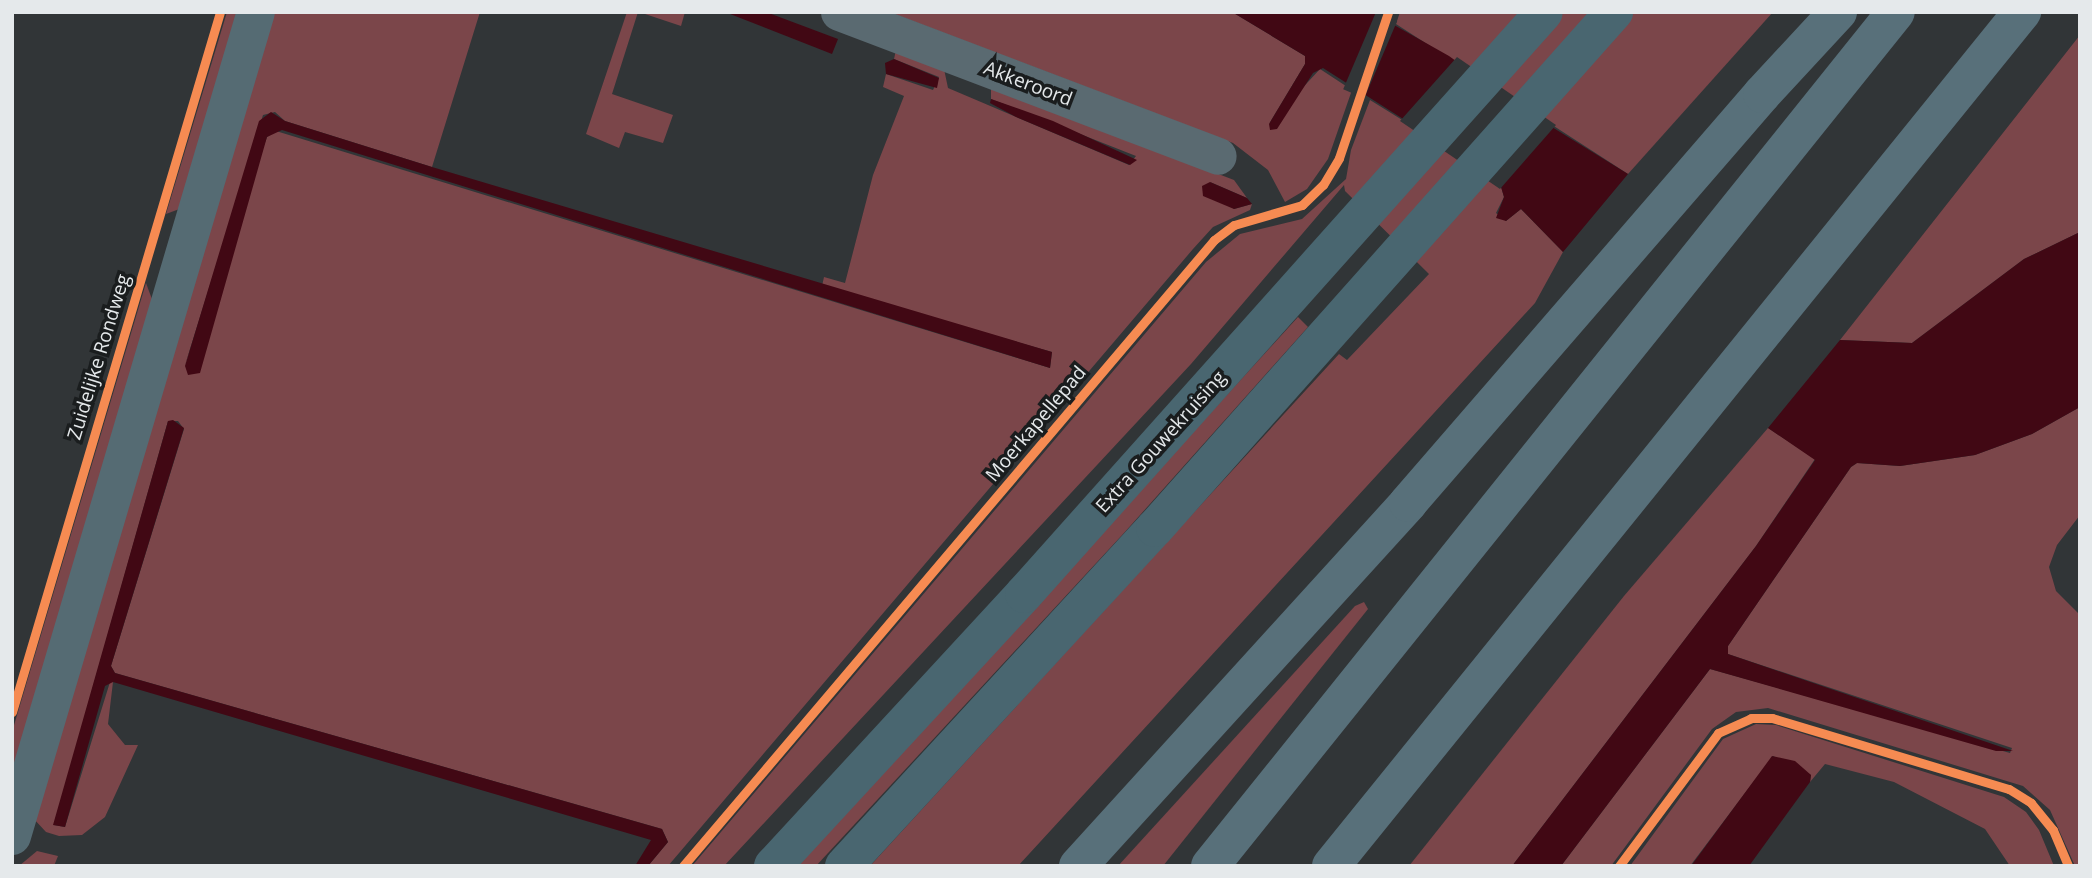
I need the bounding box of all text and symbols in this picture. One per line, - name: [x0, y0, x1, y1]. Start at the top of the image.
- street label: Akkeroord: [981, 57, 1075, 111]
- street label: Zuidelijke Rondweg: [63, 272, 135, 442]
- street label: Moerkapellepad: [981, 362, 1091, 486]
- street label: Extra Gouwekruising: [1091, 366, 1231, 518]

